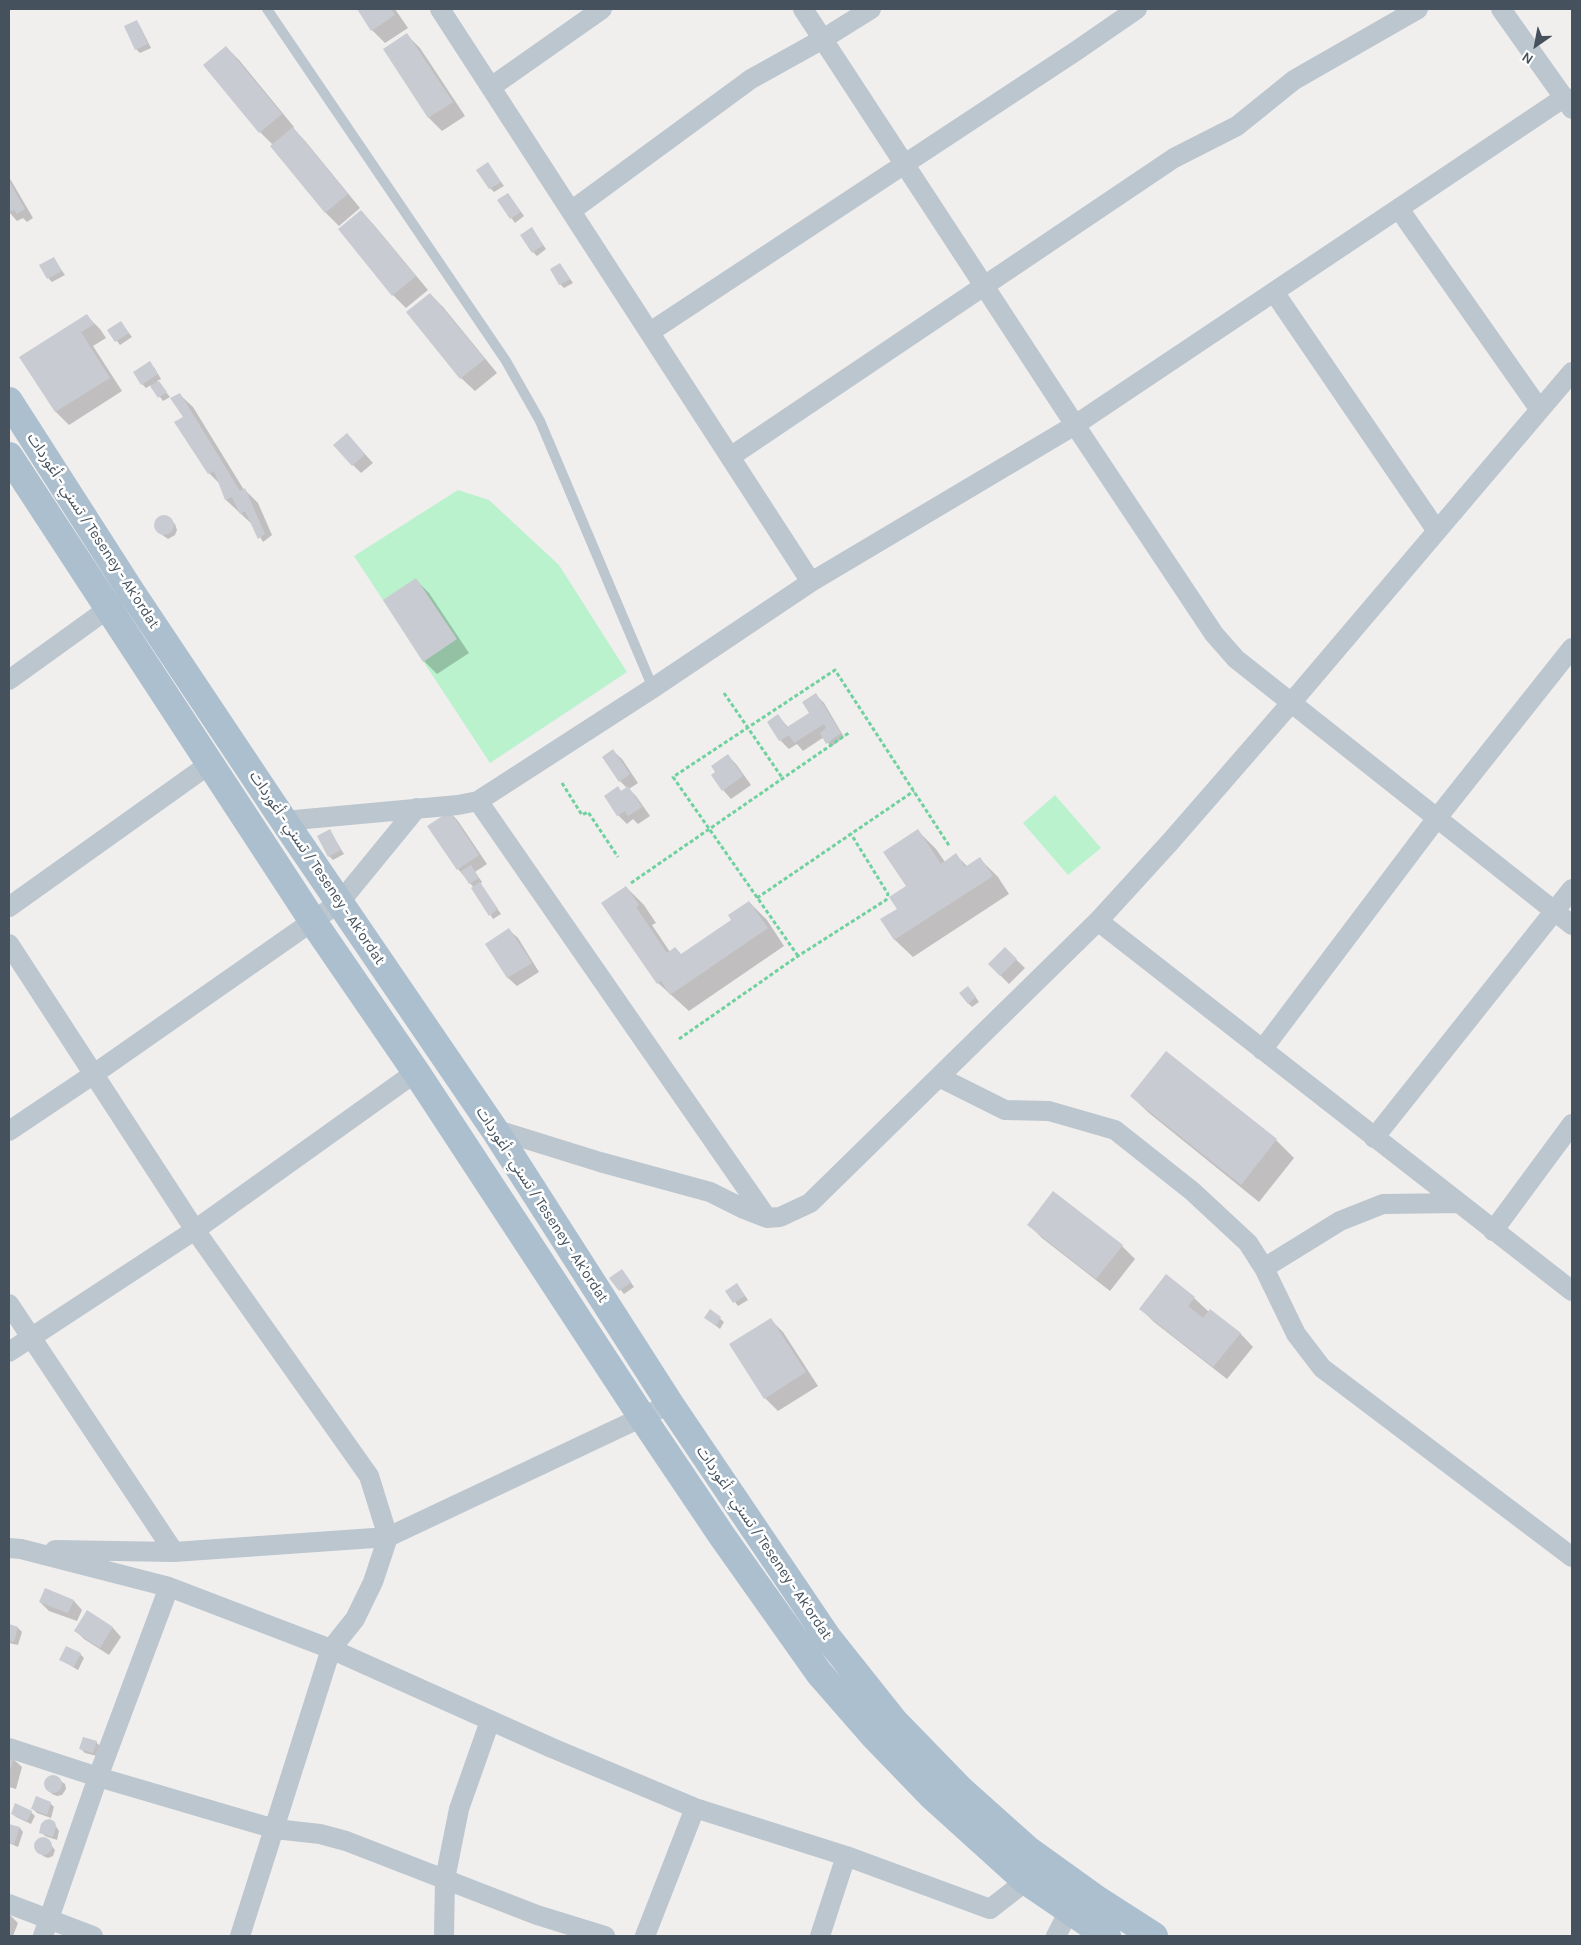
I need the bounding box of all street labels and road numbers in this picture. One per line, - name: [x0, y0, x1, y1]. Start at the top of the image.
- street label: تسني - أغوردات / Teseney - Ak'ordat: [23, 430, 163, 632]
- street label: تسني - أغوردات / Teseney - Ak'ordat: [245, 768, 389, 968]
- street label: تسني - أغوردات / Teseney - Ak'ordat: [472, 1104, 612, 1306]
- street label: تسني - أغوردات / Teseney - Ak'ordat: [692, 1443, 836, 1643]

